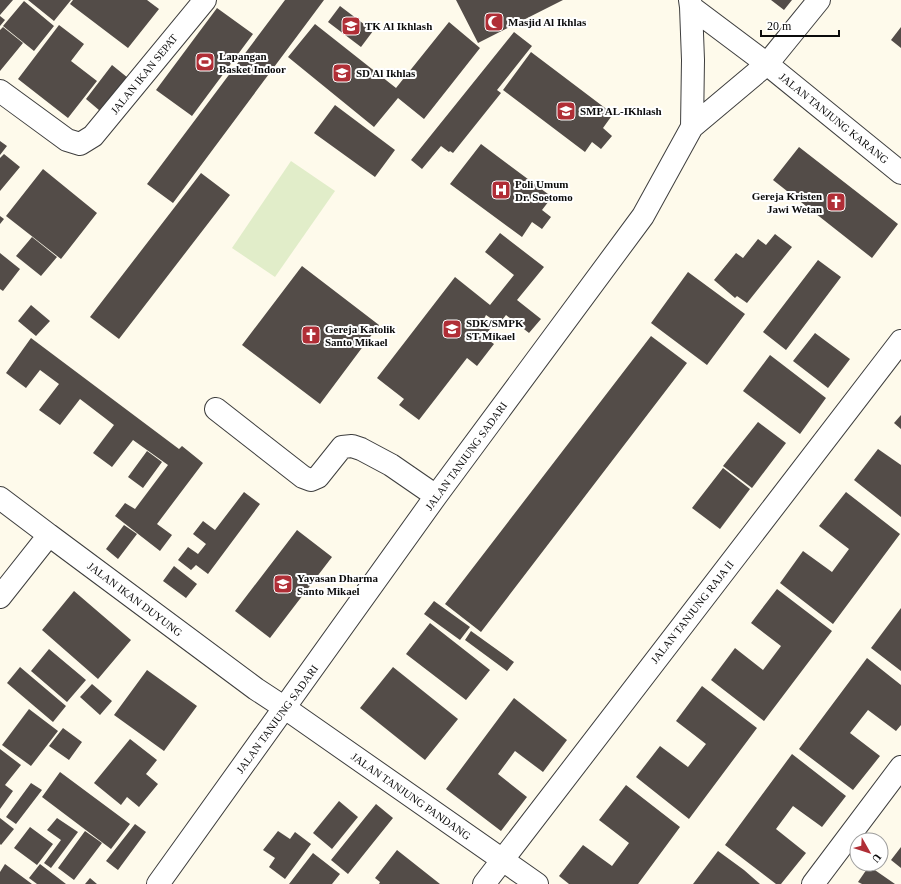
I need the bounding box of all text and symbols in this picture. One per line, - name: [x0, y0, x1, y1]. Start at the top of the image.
- mosque icon: Masjid Al Ikhlas: [483, 11, 505, 33]
- scale bar: [761, 12, 839, 38]
- school or university icon: TK Al Ikhlash: [340, 15, 362, 37]
- place label: Masjid Al Ikhlas: [508, 16, 587, 28]
- text: 20 m: [767, 19, 792, 33]
- place label: TK Al Ikhlash: [365, 20, 432, 32]
- street label: JALAN IKAN SEPAT: [108, 31, 180, 116]
- place label: Lapangan Basket Indoor: [219, 50, 286, 75]
- sports icon: Lapangan Basket Indoor: [194, 51, 216, 73]
- school or university icon: SD Al Ikhlas: [331, 62, 353, 84]
- place label: SD Al Ikhlas: [356, 67, 416, 79]
- street label: JALAN TANJUNG KARANG: [777, 70, 891, 166]
- school or university icon: SMP AL-IKhlash: [555, 100, 577, 122]
- place label: SMP AL-IKhlash: [580, 105, 662, 117]
- place label: Poli Umum Dr. Soetomo: [515, 178, 573, 203]
- hospital icon: Poli Umum Dr. Soetomo: [490, 179, 512, 201]
- place label: Gereja Kristen Jawi Wetan: [752, 190, 822, 215]
- church icon: Gereja Kristen Jawi Wetan: [825, 191, 847, 213]
- place label: SDK/SMPK ST Mikael: [466, 317, 524, 342]
- school or university icon: SDK/SMPK ST Mikael: [441, 318, 463, 340]
- place label: Gereja Katolik Santo Mikael: [325, 323, 396, 348]
- church icon: Gereja Katolik Santo Mikael: [300, 324, 322, 346]
- street label: JALAN TANJUNG SADARI: [423, 399, 510, 512]
- street label: JALAN TANJUNG RAJA II: [648, 558, 736, 666]
- street label: JALAN IKAN DUYUNG: [85, 559, 185, 639]
- place label: Yayasan Dharma Santo Mikael: [297, 572, 378, 597]
- school or university icon: Yayasan Dharma Santo Mikael: [272, 573, 294, 595]
- street label: JALAN TANJUNG SADARI: [234, 662, 321, 775]
- street label: JALAN TANJUNG PANDANG: [349, 750, 473, 842]
- north arrow: [849, 832, 889, 872]
- text: U: [870, 851, 884, 865]

